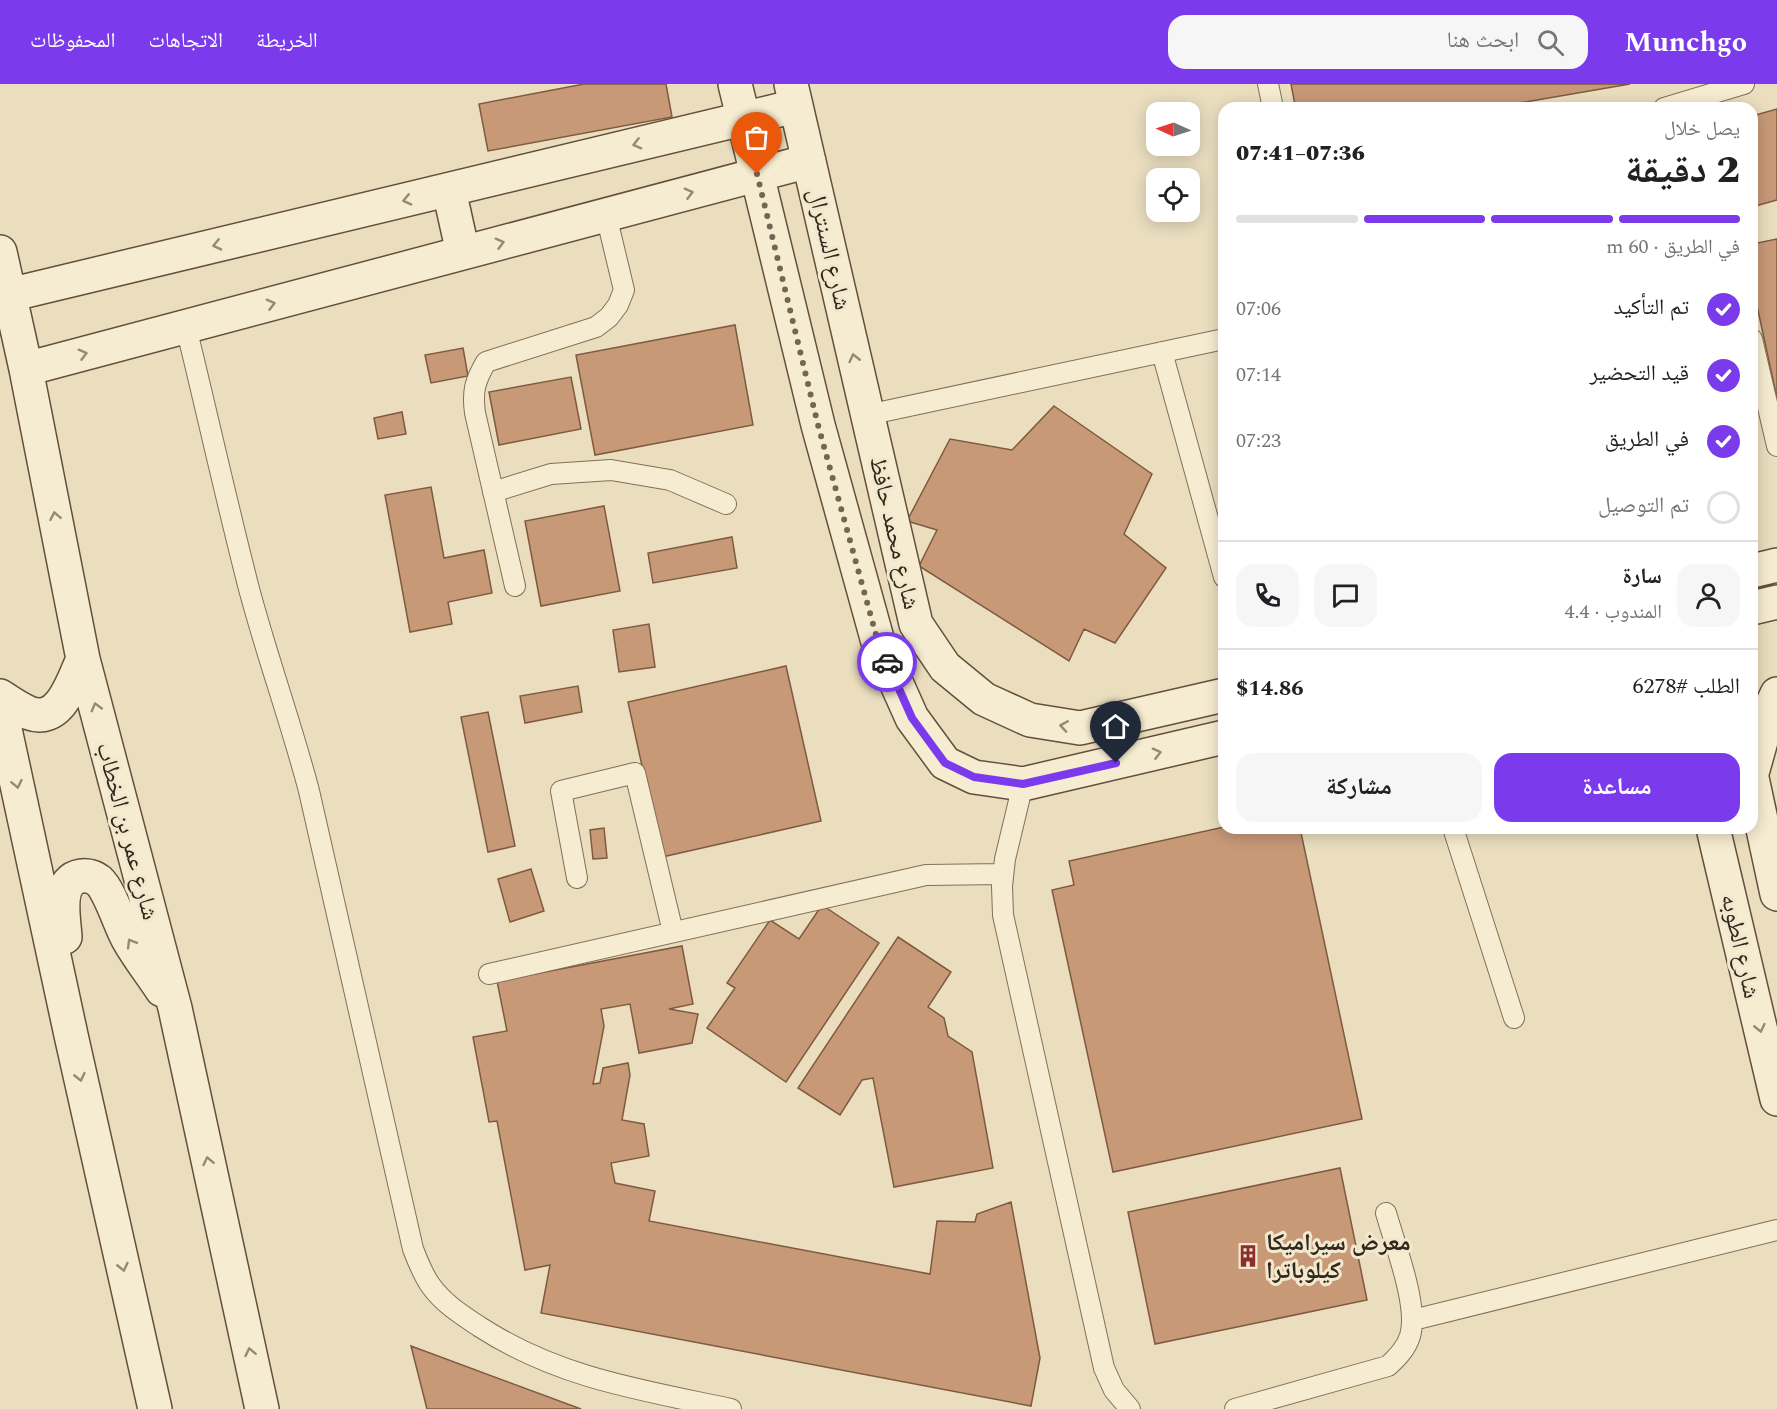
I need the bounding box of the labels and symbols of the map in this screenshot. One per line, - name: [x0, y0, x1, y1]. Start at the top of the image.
- north arrow: [1146, 102, 1200, 156]
- pin: [731, 112, 782, 174]
- one-way arrow: [633, 137, 643, 150]
- street label: شارع السنترال: [798, 185, 860, 314]
- one-way arrow: [684, 187, 694, 200]
- one-way arrow: [402, 192, 412, 205]
- one-way arrow: [213, 238, 223, 251]
- one-way arrow: [495, 238, 505, 250]
- one-way arrow: [266, 299, 276, 311]
- one-way arrow: [77, 349, 88, 361]
- one-way arrow: [849, 353, 862, 363]
- street label: شارع محمد حافظ: [859, 453, 929, 613]
- one-way arrow: [49, 512, 62, 522]
- courier: [857, 632, 917, 692]
- pin: [1090, 701, 1141, 763]
- one-way arrow: [90, 702, 103, 712]
- one-way arrow: [1060, 720, 1069, 732]
- street label: شارع عمر بن الخطاب: [86, 738, 168, 924]
- one-way arrow: [1152, 747, 1162, 760]
- one-way arrow: [9, 779, 22, 789]
- street label: شارع الطوبه: [1711, 890, 1770, 1002]
- one-way arrow: [126, 939, 138, 949]
- one-way arrow: [1753, 1023, 1766, 1033]
- one-way arrow: [73, 1072, 86, 1082]
- one-way arrow: [203, 1157, 216, 1167]
- place label: معرض سيراميكا كيلوباترا: [1266, 1225, 1411, 1289]
- building icon: معرض سيراميكا كيلوباترا: [1235, 1243, 1261, 1269]
- one-way arrow: [116, 1262, 129, 1272]
- one-way arrow: [244, 1347, 257, 1357]

